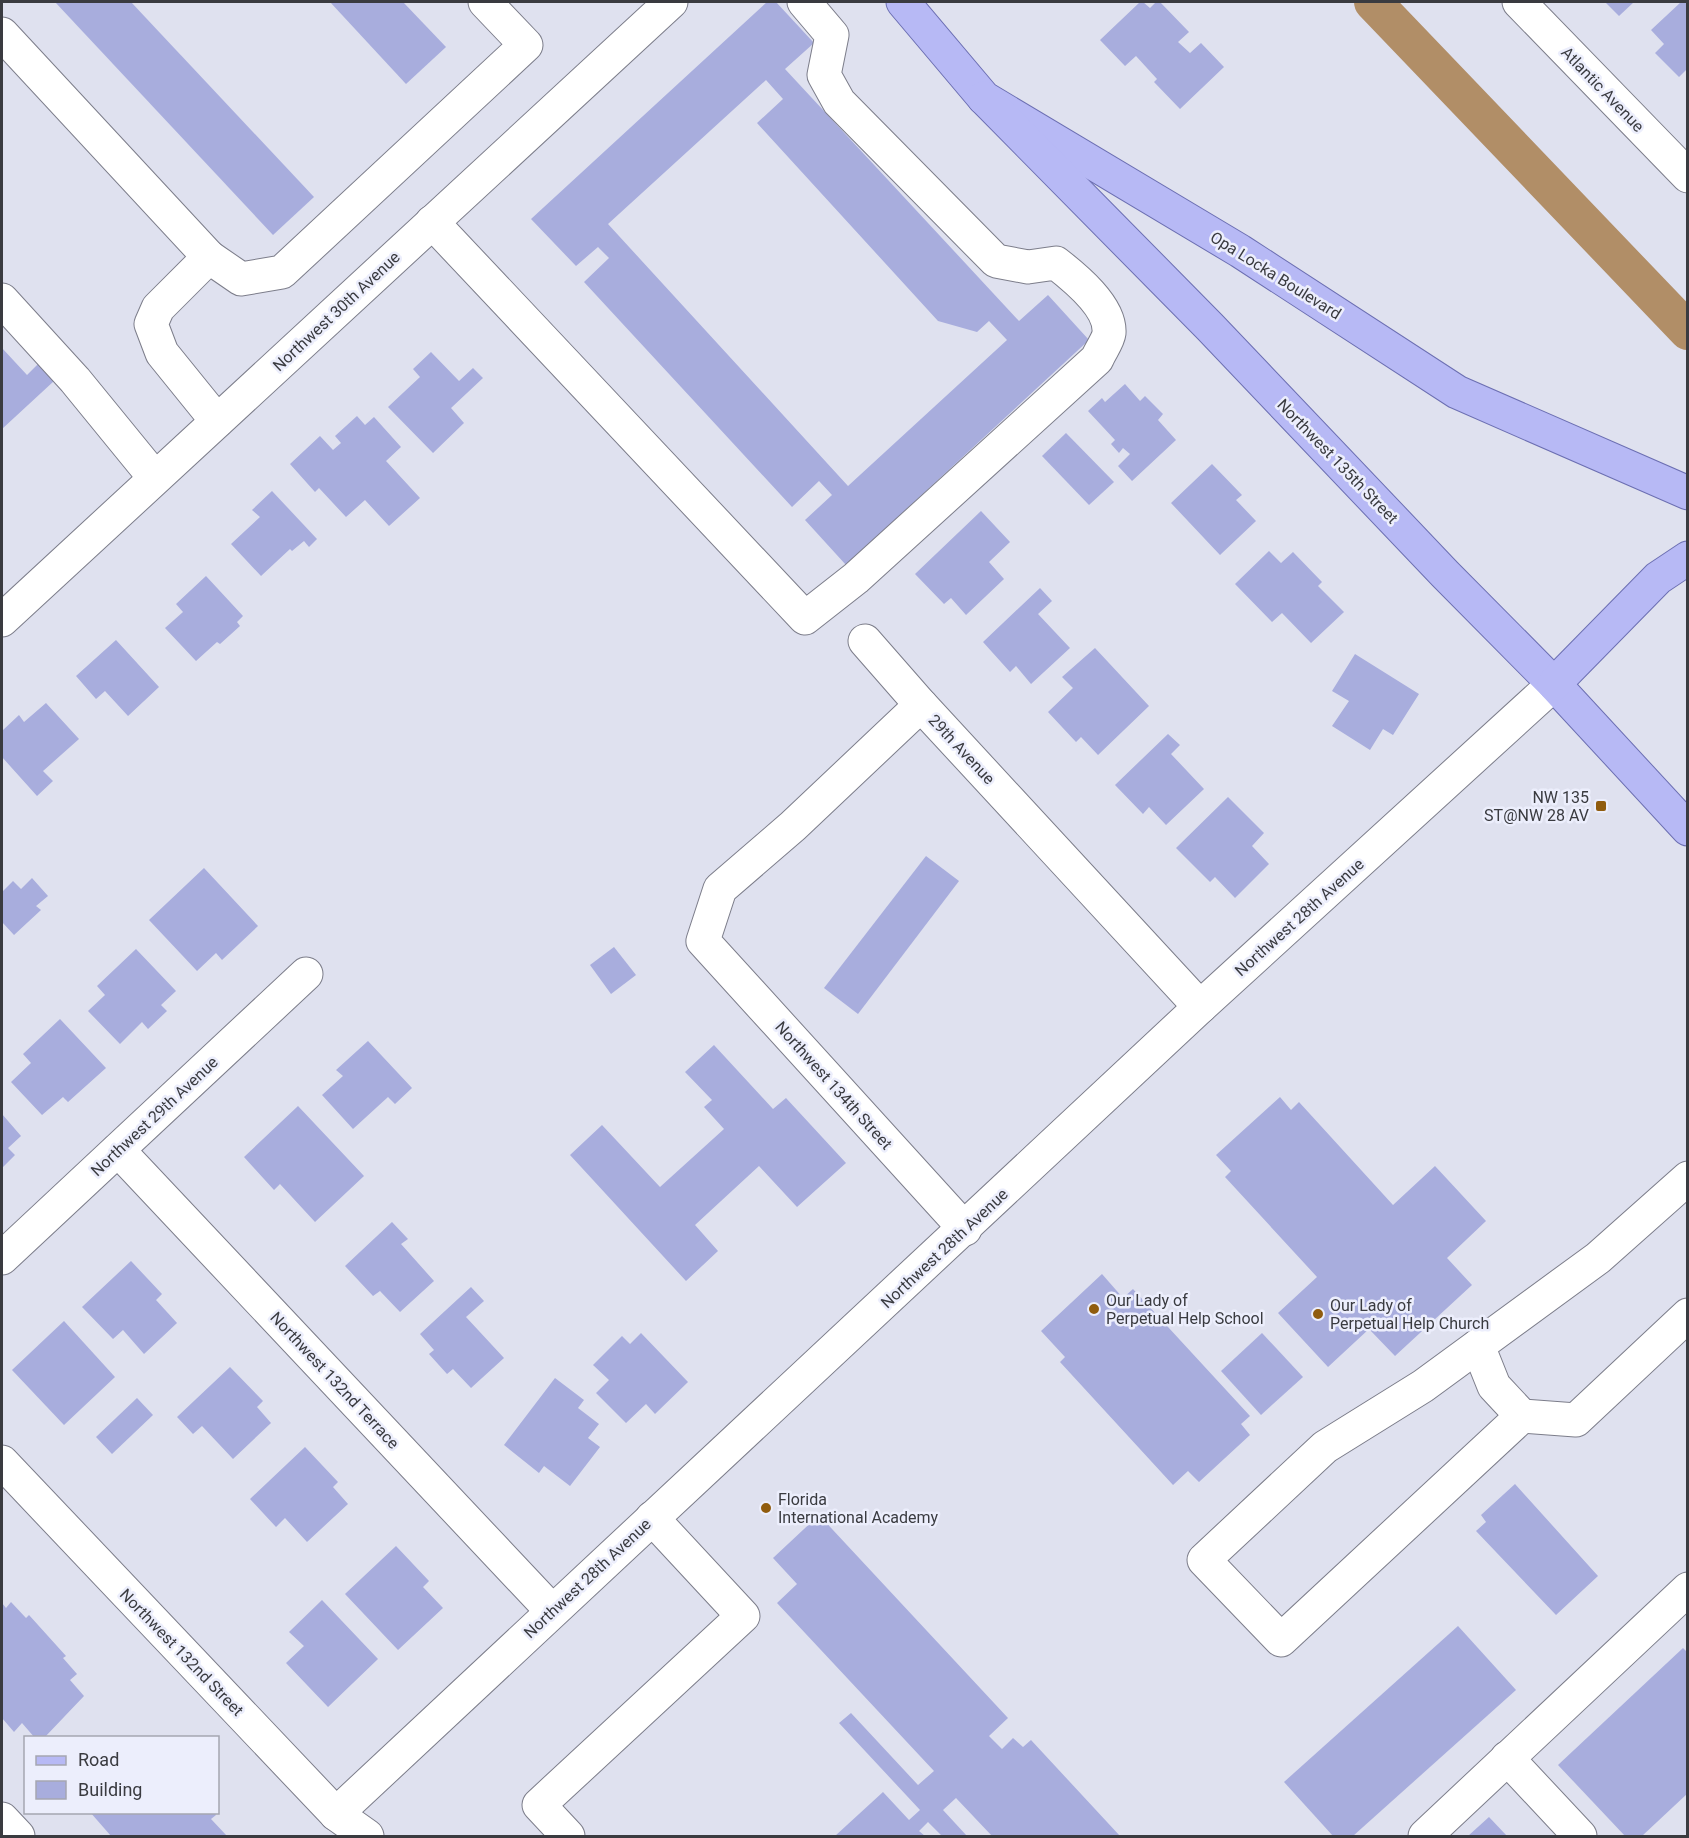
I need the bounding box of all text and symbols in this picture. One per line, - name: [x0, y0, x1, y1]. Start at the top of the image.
- street label: Atlantic Avenue: [1557, 43, 1648, 136]
- street label: Opa Locka Boulevard: [1207, 228, 1345, 323]
- street label: Northwest 30th Avenue: [269, 248, 404, 375]
- street label: Northwest 135th Street: [1273, 395, 1402, 528]
- street label: 29th Avenue: [925, 711, 999, 788]
- place label: NW 135 ST@NW 28 AV: [1484, 788, 1589, 825]
- marker: NW 135 ST@NW 28 AV: [1594, 799, 1608, 813]
- street label: Northwest 28th Avenue: [1231, 855, 1368, 980]
- street label: Northwest 134th Street: [771, 1017, 896, 1153]
- street label: Northwest 29th Avenue: [87, 1053, 222, 1180]
- street label: Northwest 28th Avenue: [877, 1185, 1012, 1312]
- place label: Our Lady of Perpetual Help School: [1106, 1291, 1264, 1328]
- place label: Our Lady of Perpetual Help Church: [1330, 1296, 1489, 1333]
- marker: Our Lady of Perpetual Help School: [1087, 1302, 1101, 1316]
- marker: Our Lady of Perpetual Help Church: [1311, 1307, 1325, 1321]
- street label: Northwest 132nd Terrace: [266, 1308, 403, 1453]
- place label: Florida International Academy: [778, 1490, 939, 1527]
- marker: Florida International Academy: [759, 1501, 773, 1515]
- street label: Northwest 28th Avenue: [520, 1515, 655, 1642]
- street label: Northwest 132nd Street: [116, 1585, 247, 1720]
- legend: [24, 1736, 219, 1814]
- text: Road: [78, 1749, 119, 1770]
- text: Building: [78, 1779, 142, 1800]

